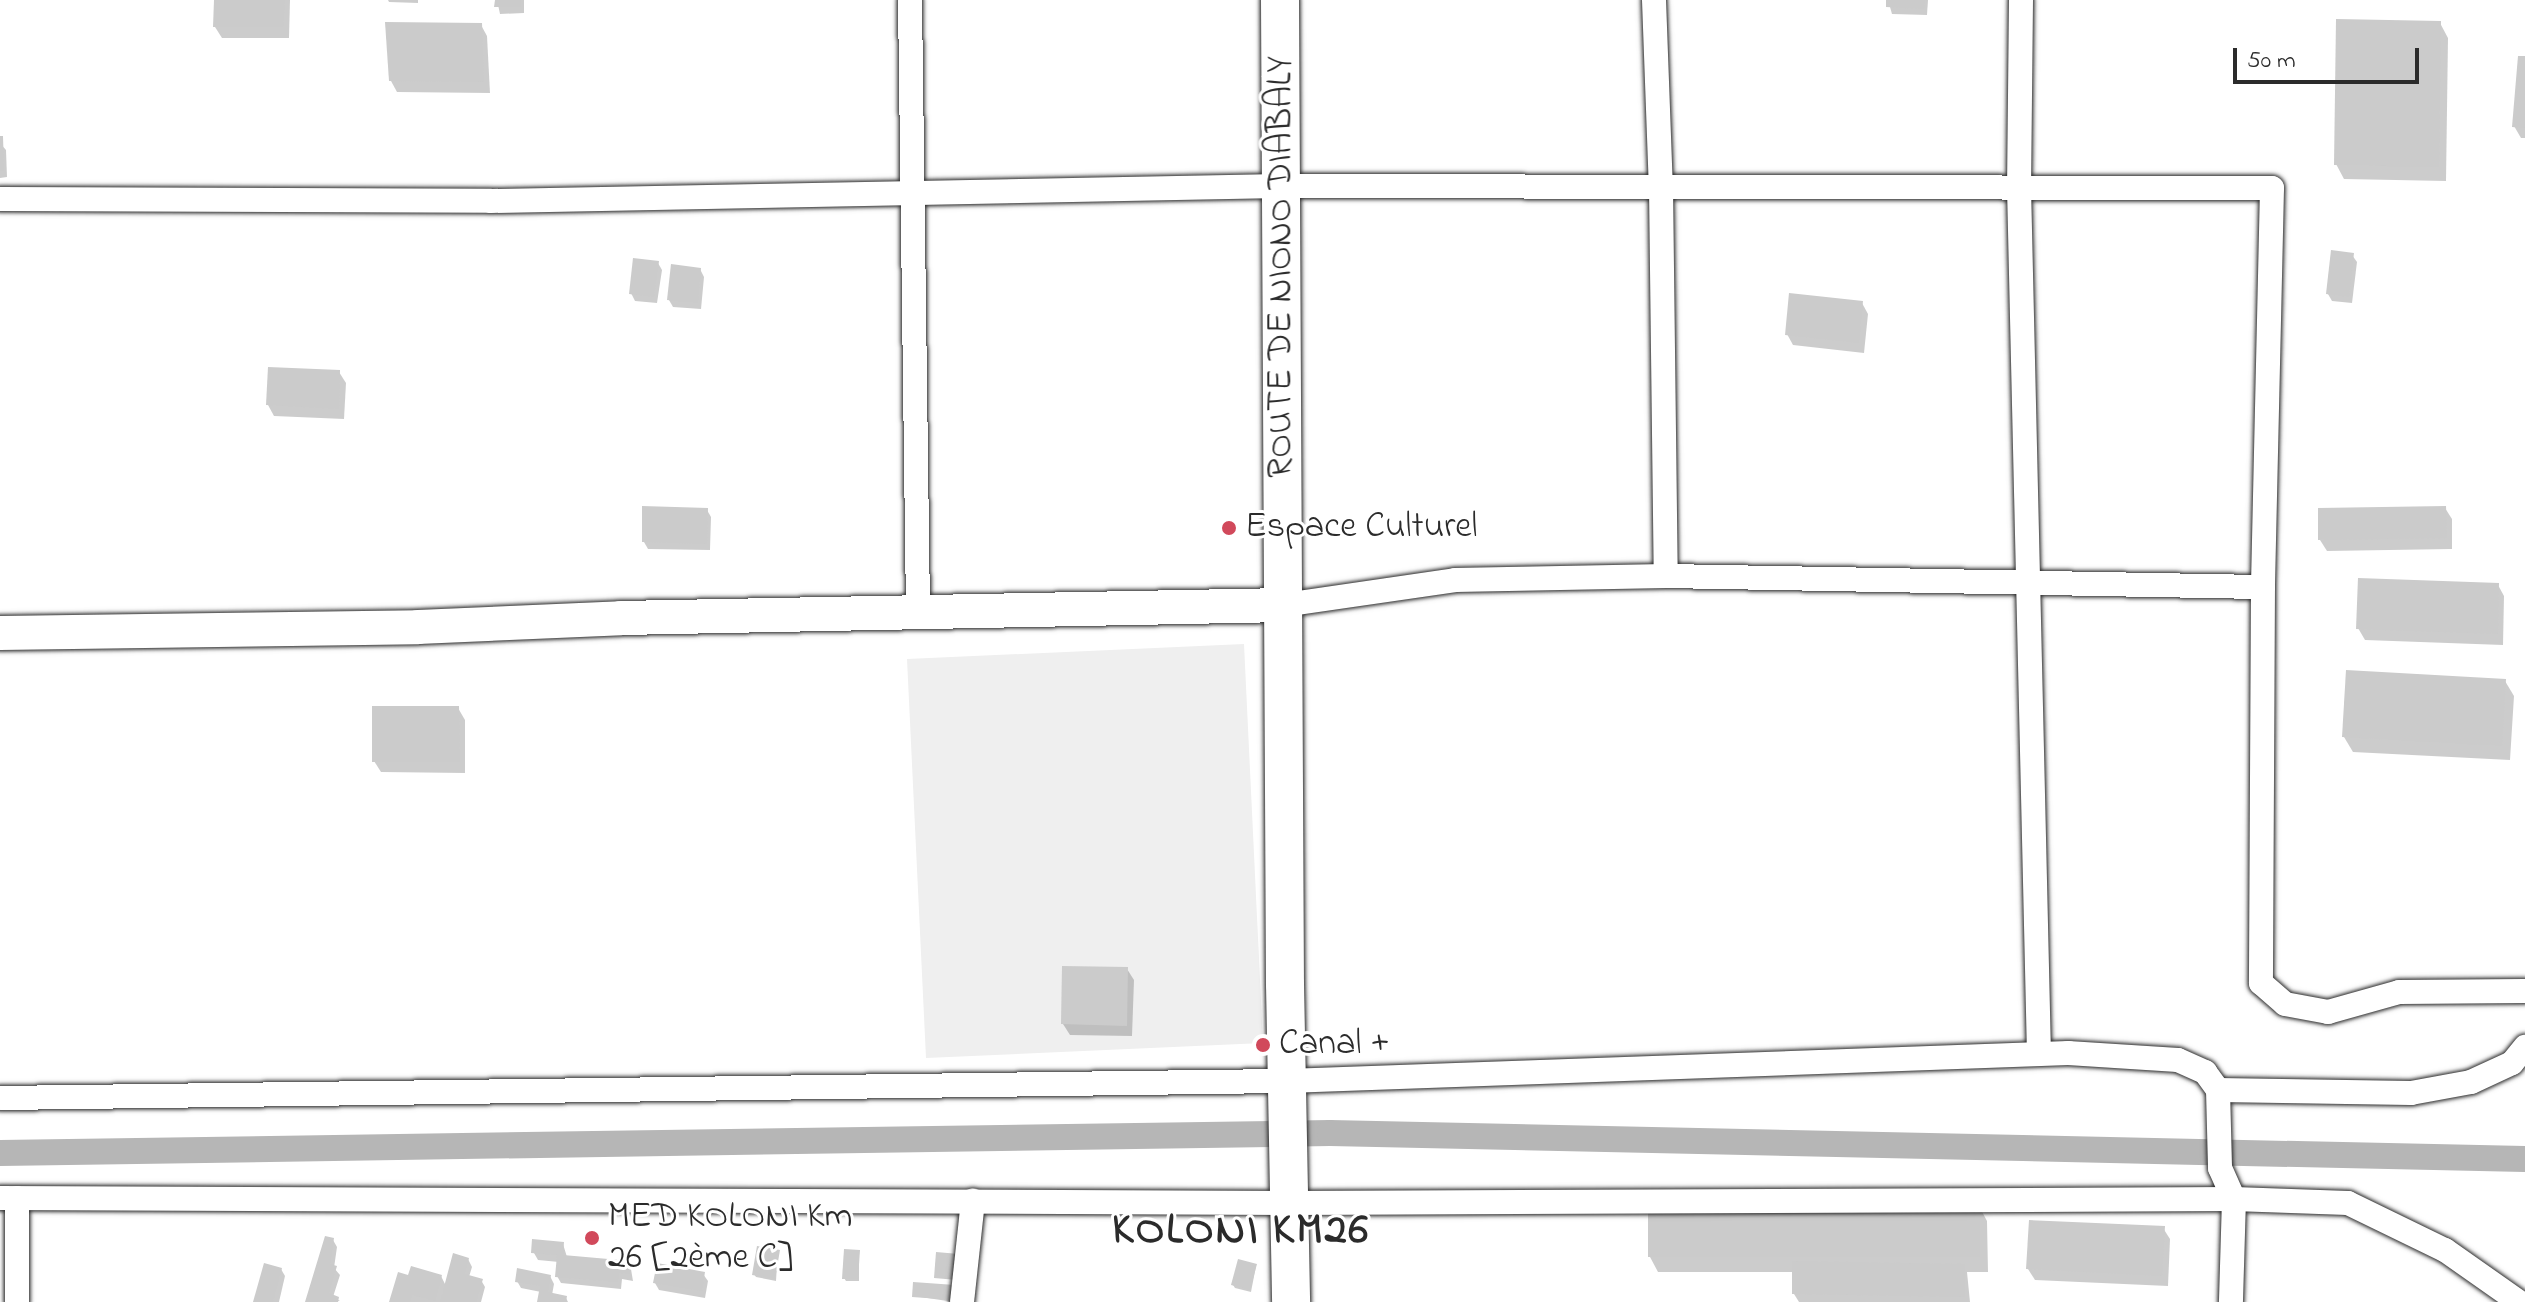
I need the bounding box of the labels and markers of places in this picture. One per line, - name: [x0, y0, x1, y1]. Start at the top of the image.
- place label: Espace Culturel: [1245, 506, 1477, 550]
- marker: Espace Culturel: [1220, 519, 1238, 537]
- place label: Canal +: [1279, 1023, 1390, 1067]
- marker: Canal +: [1254, 1036, 1272, 1054]
- place label: MED KOLONI Km 26 [2ème C]: [608, 1195, 852, 1280]
- marker: MED KOLONI Km 26 [2ème C]: [583, 1229, 601, 1247]

